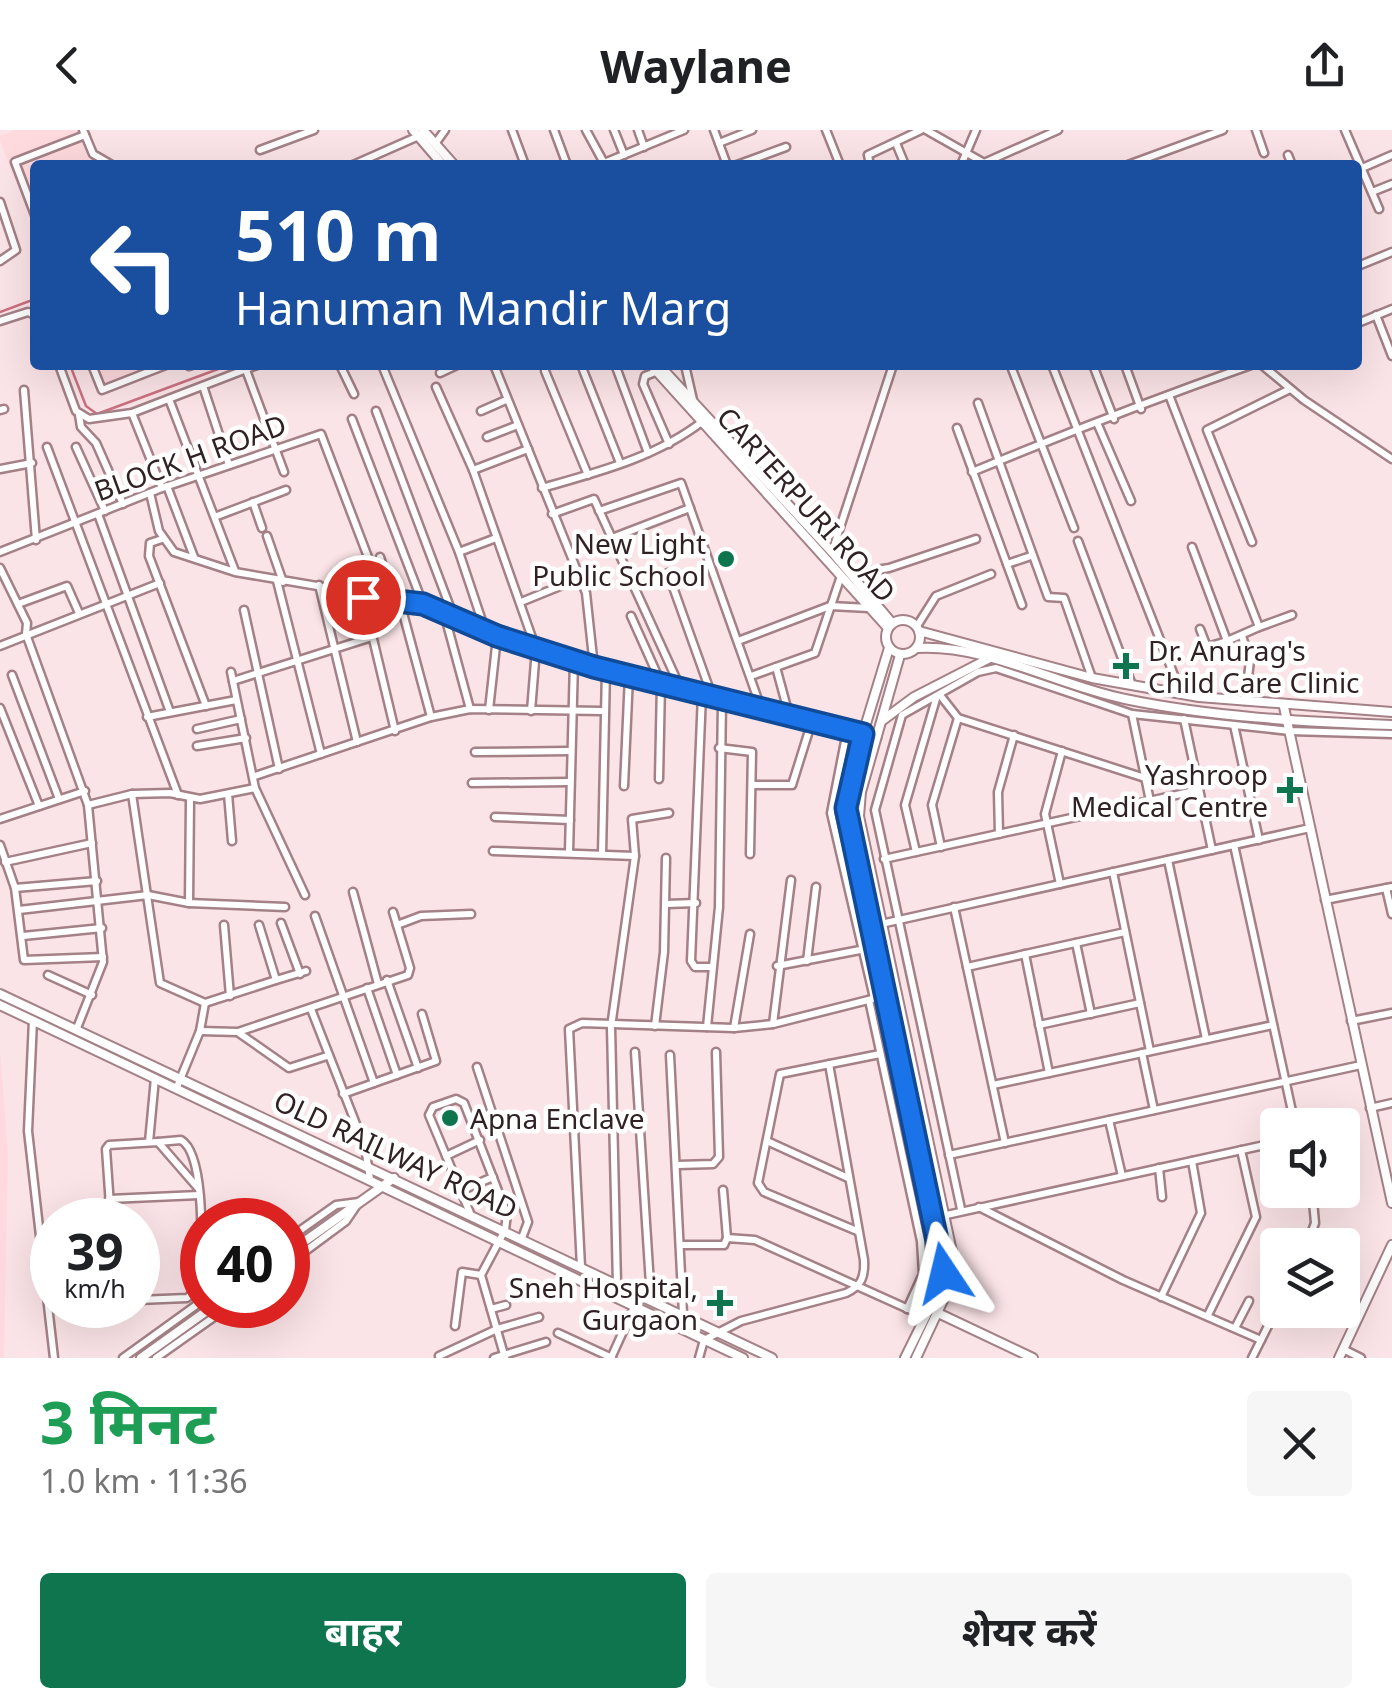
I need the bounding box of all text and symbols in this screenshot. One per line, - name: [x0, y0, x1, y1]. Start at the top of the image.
- text: Waylane: [600, 35, 792, 96]
- icon: back: [40, 38, 95, 93]
- icon: share: [1297, 38, 1352, 93]
- text: 510 m: [235, 186, 442, 282]
- icon: left: [70, 200, 200, 330]
- text: Hanuman Mandir Marg: [235, 277, 731, 338]
- street label: CARTERPURI ROAD: [709, 398, 905, 610]
- street label: BLOCK H ROAD: [89, 405, 291, 509]
- place label: New Light Public School: [532, 524, 706, 594]
- marker: New Light Public School: [715, 548, 737, 570]
- pin: [321, 555, 406, 640]
- icon: arrive: [336, 570, 391, 625]
- place label: Dr. Anurag's Child Care Clinic: [1148, 631, 1360, 701]
- marker: Dr. Anurag's Child Care Clinic: [1113, 653, 1139, 679]
- place label: Yashroop Medical Centre: [1071, 755, 1268, 825]
- marker: Yashroop Medical Centre: [1277, 777, 1303, 803]
- street label: OLD RAILWAY ROAD: [268, 1081, 524, 1227]
- place label: Apna Enclave: [470, 1099, 645, 1137]
- marker: Apna Enclave: [439, 1107, 461, 1129]
- map controls: [1260, 1108, 1360, 1328]
- button: sound: [1260, 1108, 1360, 1208]
- speed limit sign: 40: [180, 1198, 310, 1328]
- text: 39: [66, 1217, 124, 1285]
- position arrow: [892, 1221, 996, 1325]
- button: layers: [1260, 1228, 1360, 1328]
- place label: Sneh Hospital, Gurgaon: [509, 1268, 698, 1338]
- text: km/h: [64, 1271, 126, 1305]
- marker: Sneh Hospital, Gurgaon: [707, 1290, 733, 1316]
- text: 3 मिनट: [40, 1380, 216, 1462]
- button: close: [1247, 1391, 1352, 1496]
- text: 1.0 km · 11:36: [40, 1459, 248, 1502]
- button: बाहर: [40, 1573, 686, 1688]
- button: शेयर करें: [706, 1573, 1352, 1688]

